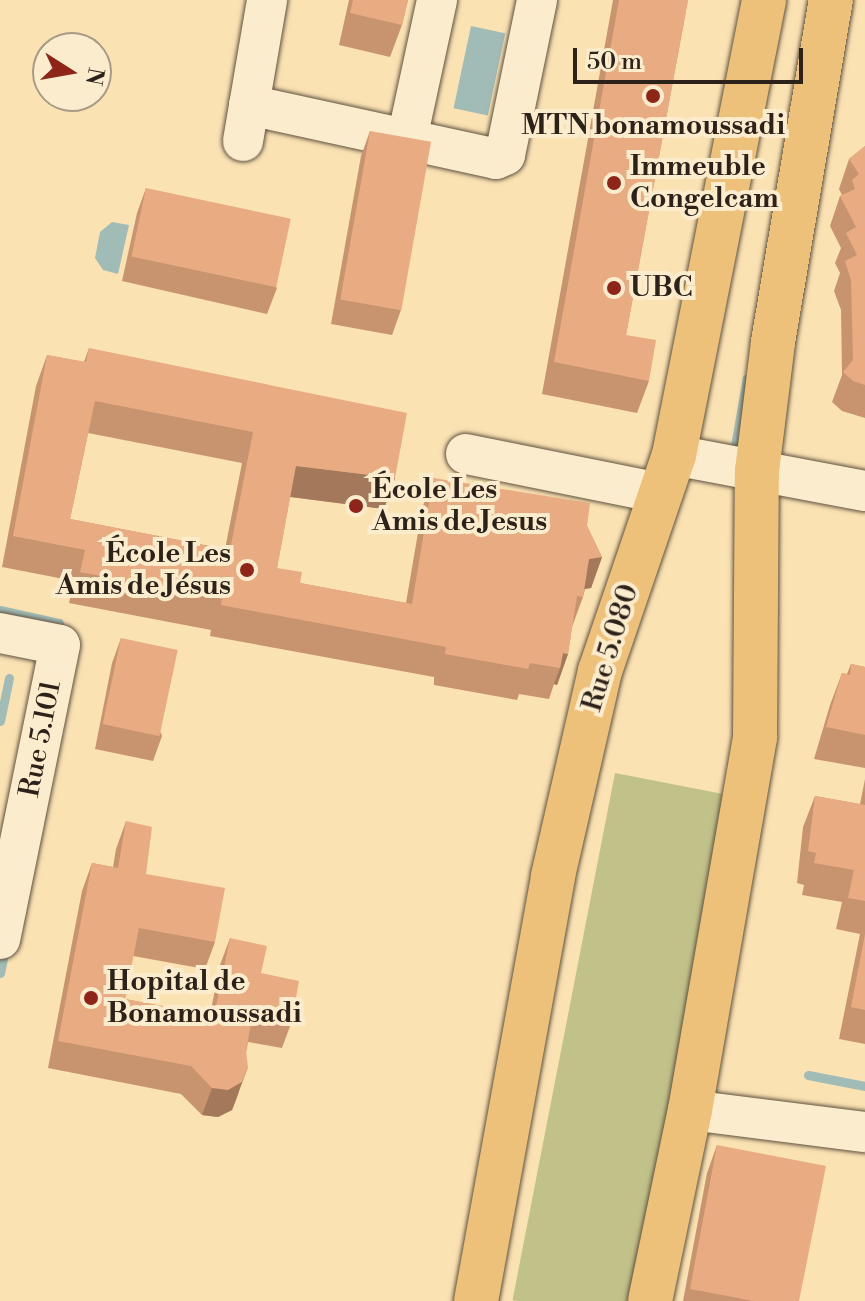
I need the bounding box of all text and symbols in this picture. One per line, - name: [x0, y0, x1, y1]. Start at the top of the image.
- north arrow: [32, 32, 112, 112]
- scale bar: [577, 32, 807, 82]
- text: 50 m: [587, 47, 642, 77]
- text: N: [79, 65, 109, 87]
- marker: MTN bonamoussadi: [644, 87, 662, 105]
- place label: MTN bonamoussadi: [521, 109, 785, 143]
- place label: Immeuble Congelcam: [630, 150, 779, 216]
- marker: Immeuble Congelcam: [605, 174, 623, 192]
- place label: UBC: [630, 271, 693, 305]
- marker: UBC: [605, 279, 623, 297]
- place label: École Les Amis de Jesus: [372, 473, 547, 539]
- marker: École Les Amis de Jesus: [347, 497, 365, 515]
- place label: École Les Amis de Jésus: [56, 537, 231, 603]
- marker: École Les Amis de Jésus: [238, 561, 256, 579]
- street label: Rue 5.080: [576, 580, 646, 716]
- street label: Rue 5.101: [13, 678, 69, 800]
- place label: Hopital de Bonamoussadi: [107, 965, 302, 1031]
- marker: Hopital de Bonamoussadi: [82, 989, 100, 1007]

